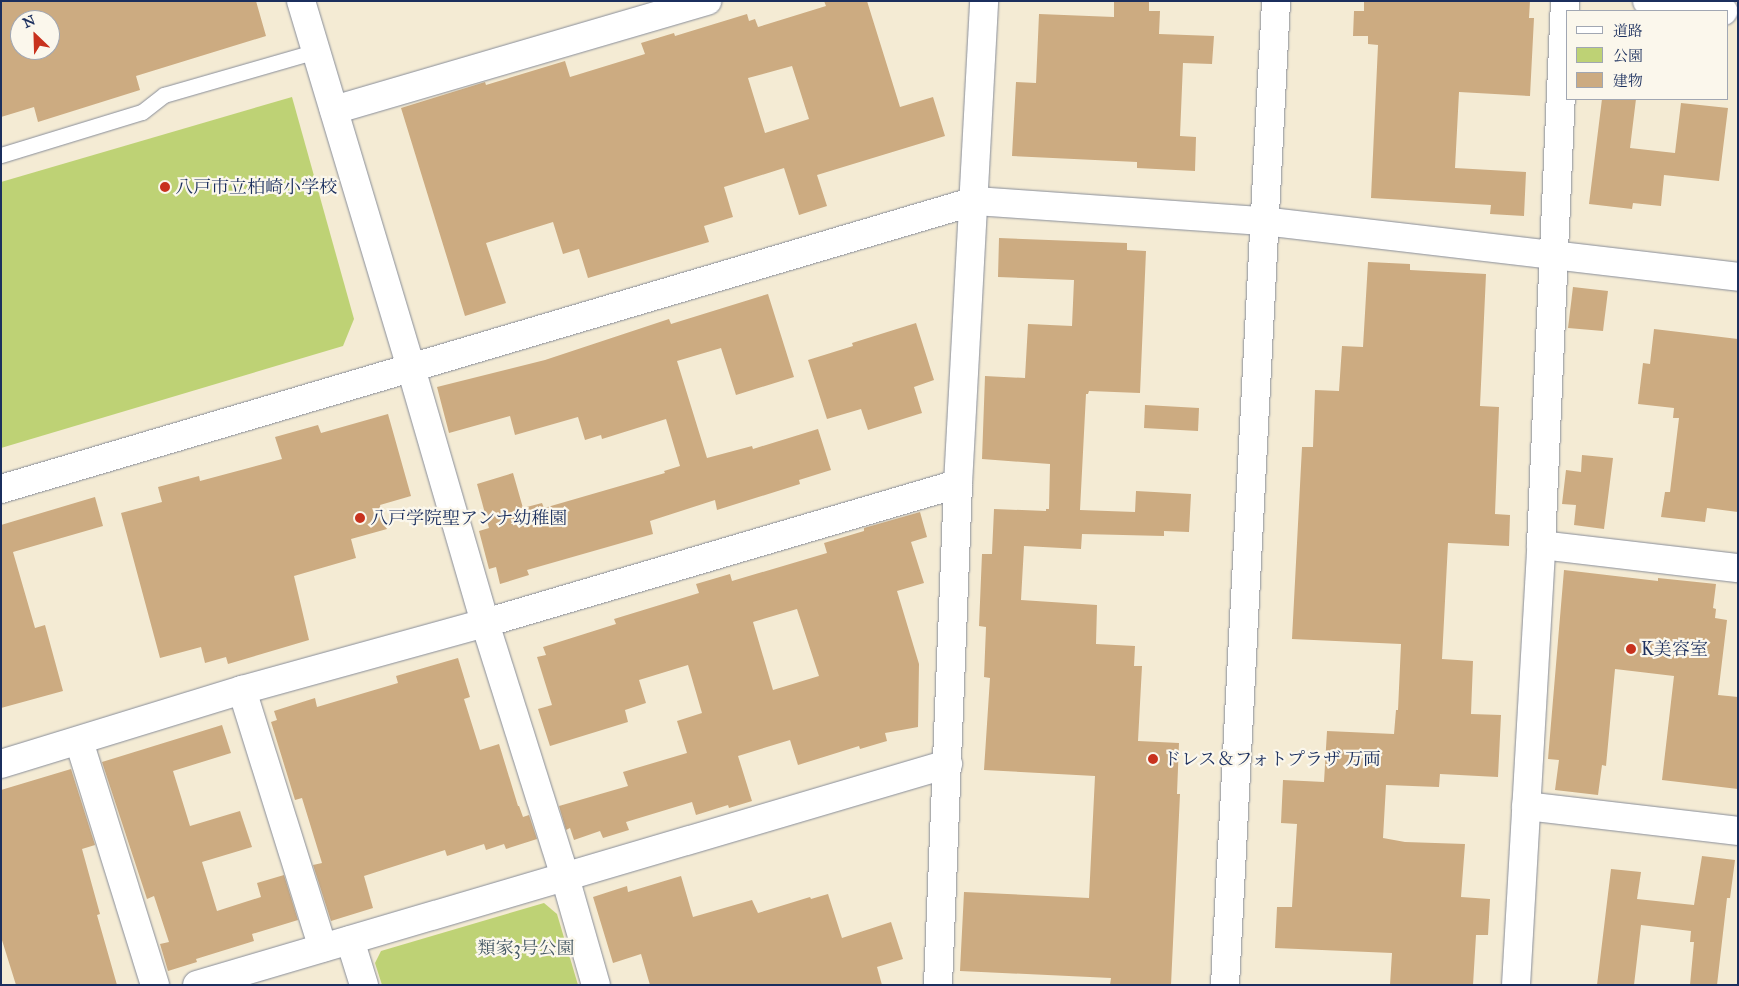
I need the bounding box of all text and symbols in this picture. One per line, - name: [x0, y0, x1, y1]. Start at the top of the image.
- north arrow: [10, 10, 60, 60]
- legend: [1566, 10, 1729, 100]
- text: N: [20, 12, 38, 32]
- text: 道路: [1613, 22, 1643, 40]
- text: 公園: [1613, 47, 1643, 65]
- text: 建物: [1613, 72, 1643, 90]
- place label: 八戸市立柏崎小学校: [175, 176, 337, 198]
- marker: 八戸市立柏崎小学校: [159, 181, 171, 193]
- place label: 八戸学院聖アンナ幼稚園: [370, 507, 568, 529]
- marker: 八戸学院聖アンナ幼稚園: [354, 512, 366, 524]
- place label: K美容室: [1641, 638, 1708, 660]
- marker: K美容室: [1625, 643, 1637, 655]
- place label: ドレス＆フォトプラザ 万両: [1163, 748, 1383, 770]
- marker: ドレス＆フォトプラザ 万両: [1147, 753, 1159, 765]
- park label: 類家3号公園: [477, 937, 575, 959]

